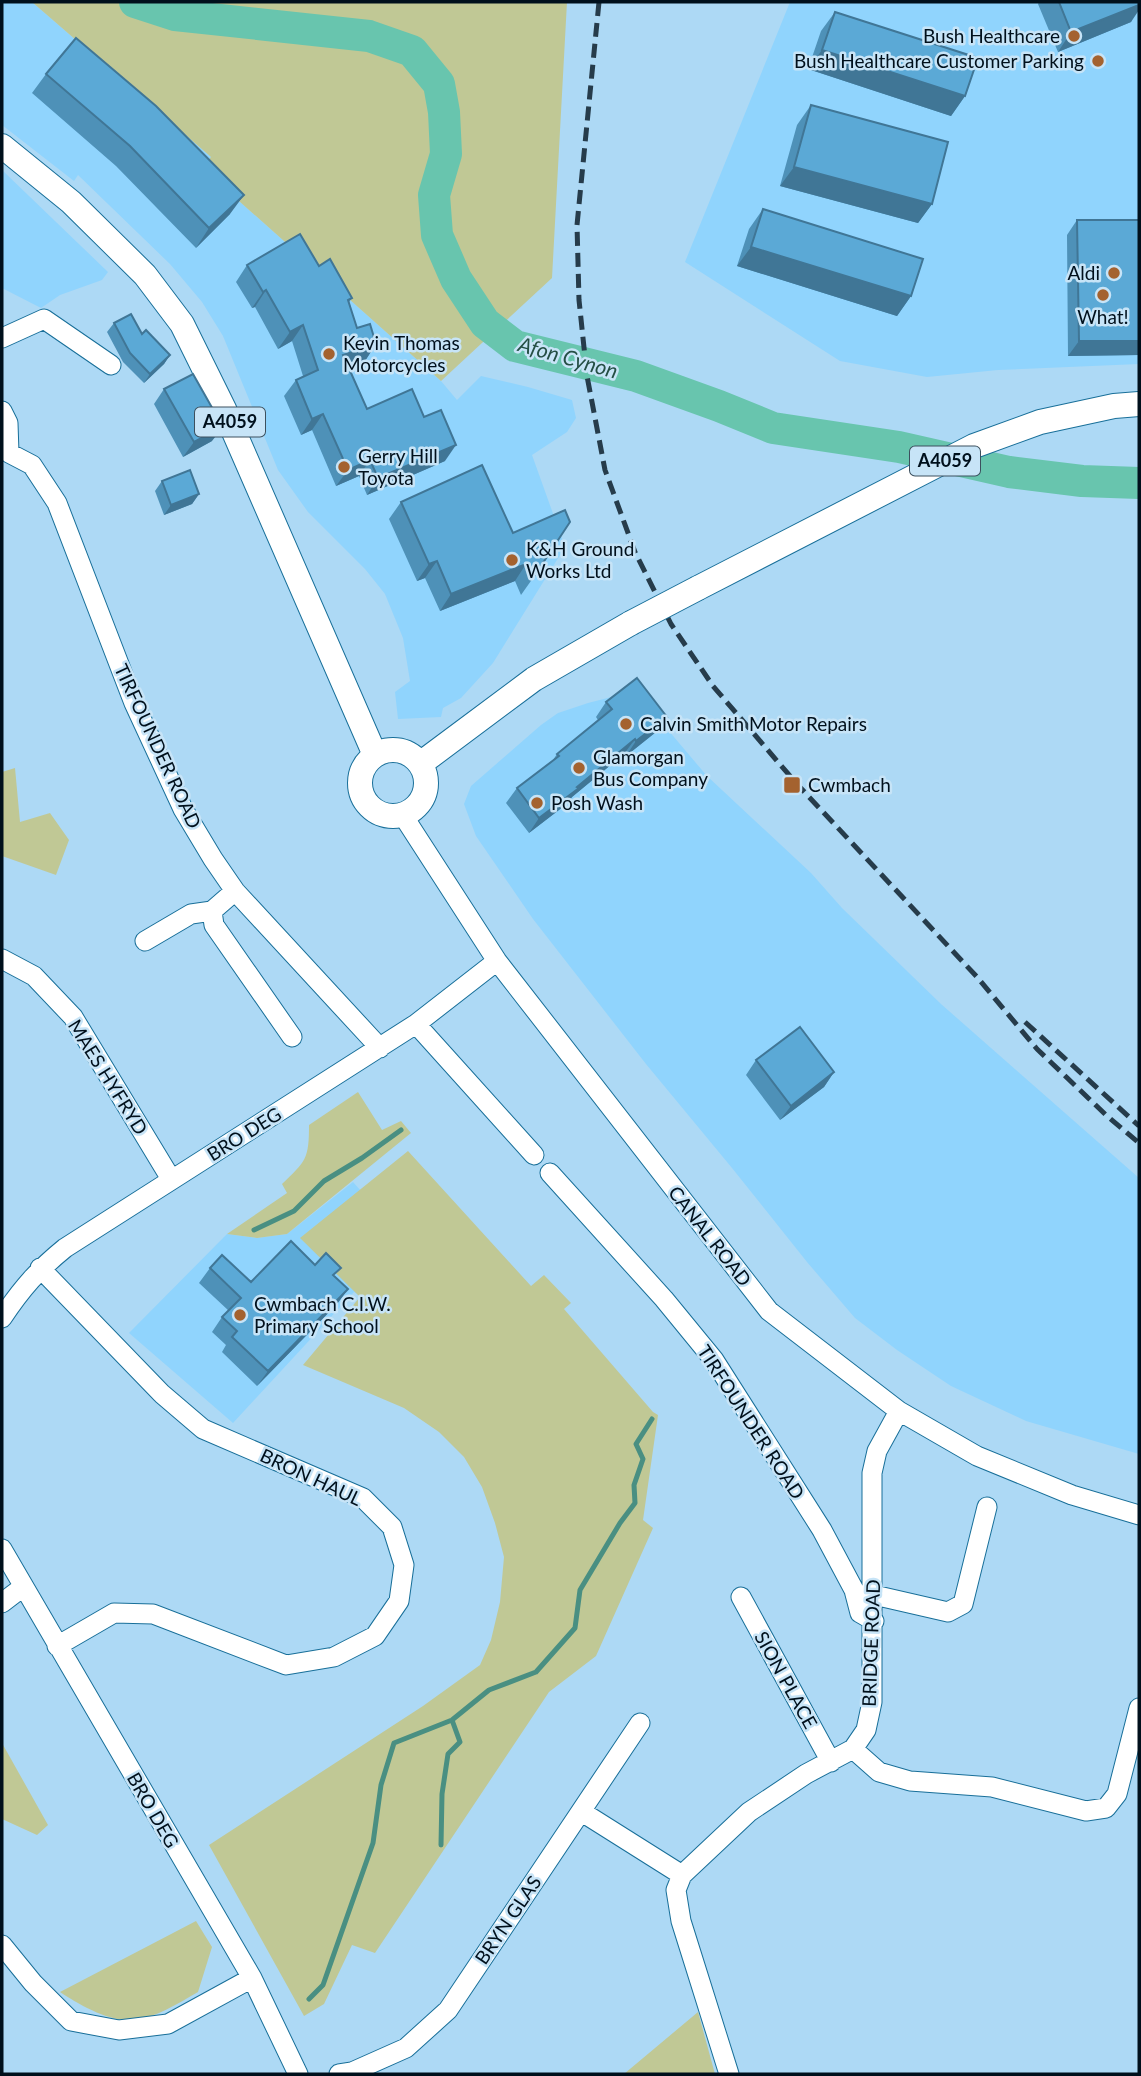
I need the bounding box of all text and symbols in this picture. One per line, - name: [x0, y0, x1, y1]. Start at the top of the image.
- place label: Bush Healthcare: [923, 24, 1060, 47]
- marker: Bush Healthcare: [1066, 28, 1082, 44]
- place label: Bush Healthcare Customer Parking: [794, 49, 1084, 72]
- marker: Bush Healthcare Customer Parking: [1090, 53, 1106, 69]
- place label: Aldi: [1067, 261, 1100, 284]
- marker: Aldi: [1106, 265, 1122, 281]
- marker: What!: [1095, 287, 1111, 303]
- place label: What!: [1077, 305, 1129, 328]
- water label: Afon Cynon: [515, 330, 621, 383]
- place label: Kevin Thomas Motorcycles: [343, 331, 460, 376]
- marker: Kevin Thomas Motorcycles: [321, 346, 337, 362]
- road number: A4059: [195, 408, 265, 436]
- place label: Gerry Hill Toyota: [358, 444, 438, 489]
- road number: A4059: [910, 447, 980, 476]
- marker: Gerry Hill Toyota: [336, 459, 352, 475]
- place label: K&H Ground Works Ltd: [526, 537, 634, 582]
- marker: K&H Ground Works Ltd: [504, 552, 520, 568]
- street label: TIRFOUNDER ROAD: [110, 660, 207, 832]
- place label: Calvin Smith Motor Repairs: [640, 712, 867, 735]
- marker: Calvin Smith Motor Repairs: [618, 716, 634, 732]
- place label: Glamorgan Bus Company: [593, 745, 708, 790]
- marker: Glamorgan Bus Company: [571, 760, 587, 776]
- place label: Cwmbach: [808, 773, 891, 796]
- marker: Cwmbach: [782, 775, 802, 795]
- place label: Posh Wash: [551, 791, 643, 814]
- marker: Posh Wash: [529, 795, 545, 811]
- street label: MAES HYFRYD: [64, 1015, 153, 1139]
- street label: BRO DEG: [202, 1102, 285, 1165]
- street label: CANAL ROAD: [664, 1181, 757, 1290]
- place label: Cwmbach C.I.W. Primary School: [254, 1292, 391, 1337]
- marker: Cwmbach C.I.W. Primary School: [232, 1307, 248, 1323]
- street label: TIRFOUNDER ROAD: [693, 1340, 810, 1503]
- street label: BRON HAUL: [257, 1443, 366, 1510]
- street label: BRIDGE ROAD: [857, 1579, 884, 1707]
- street label: SION PLACE: [750, 1627, 823, 1732]
- street label: BRO DEG: [123, 1768, 184, 1852]
- street label: BRYN GLAS: [470, 1871, 546, 1968]

